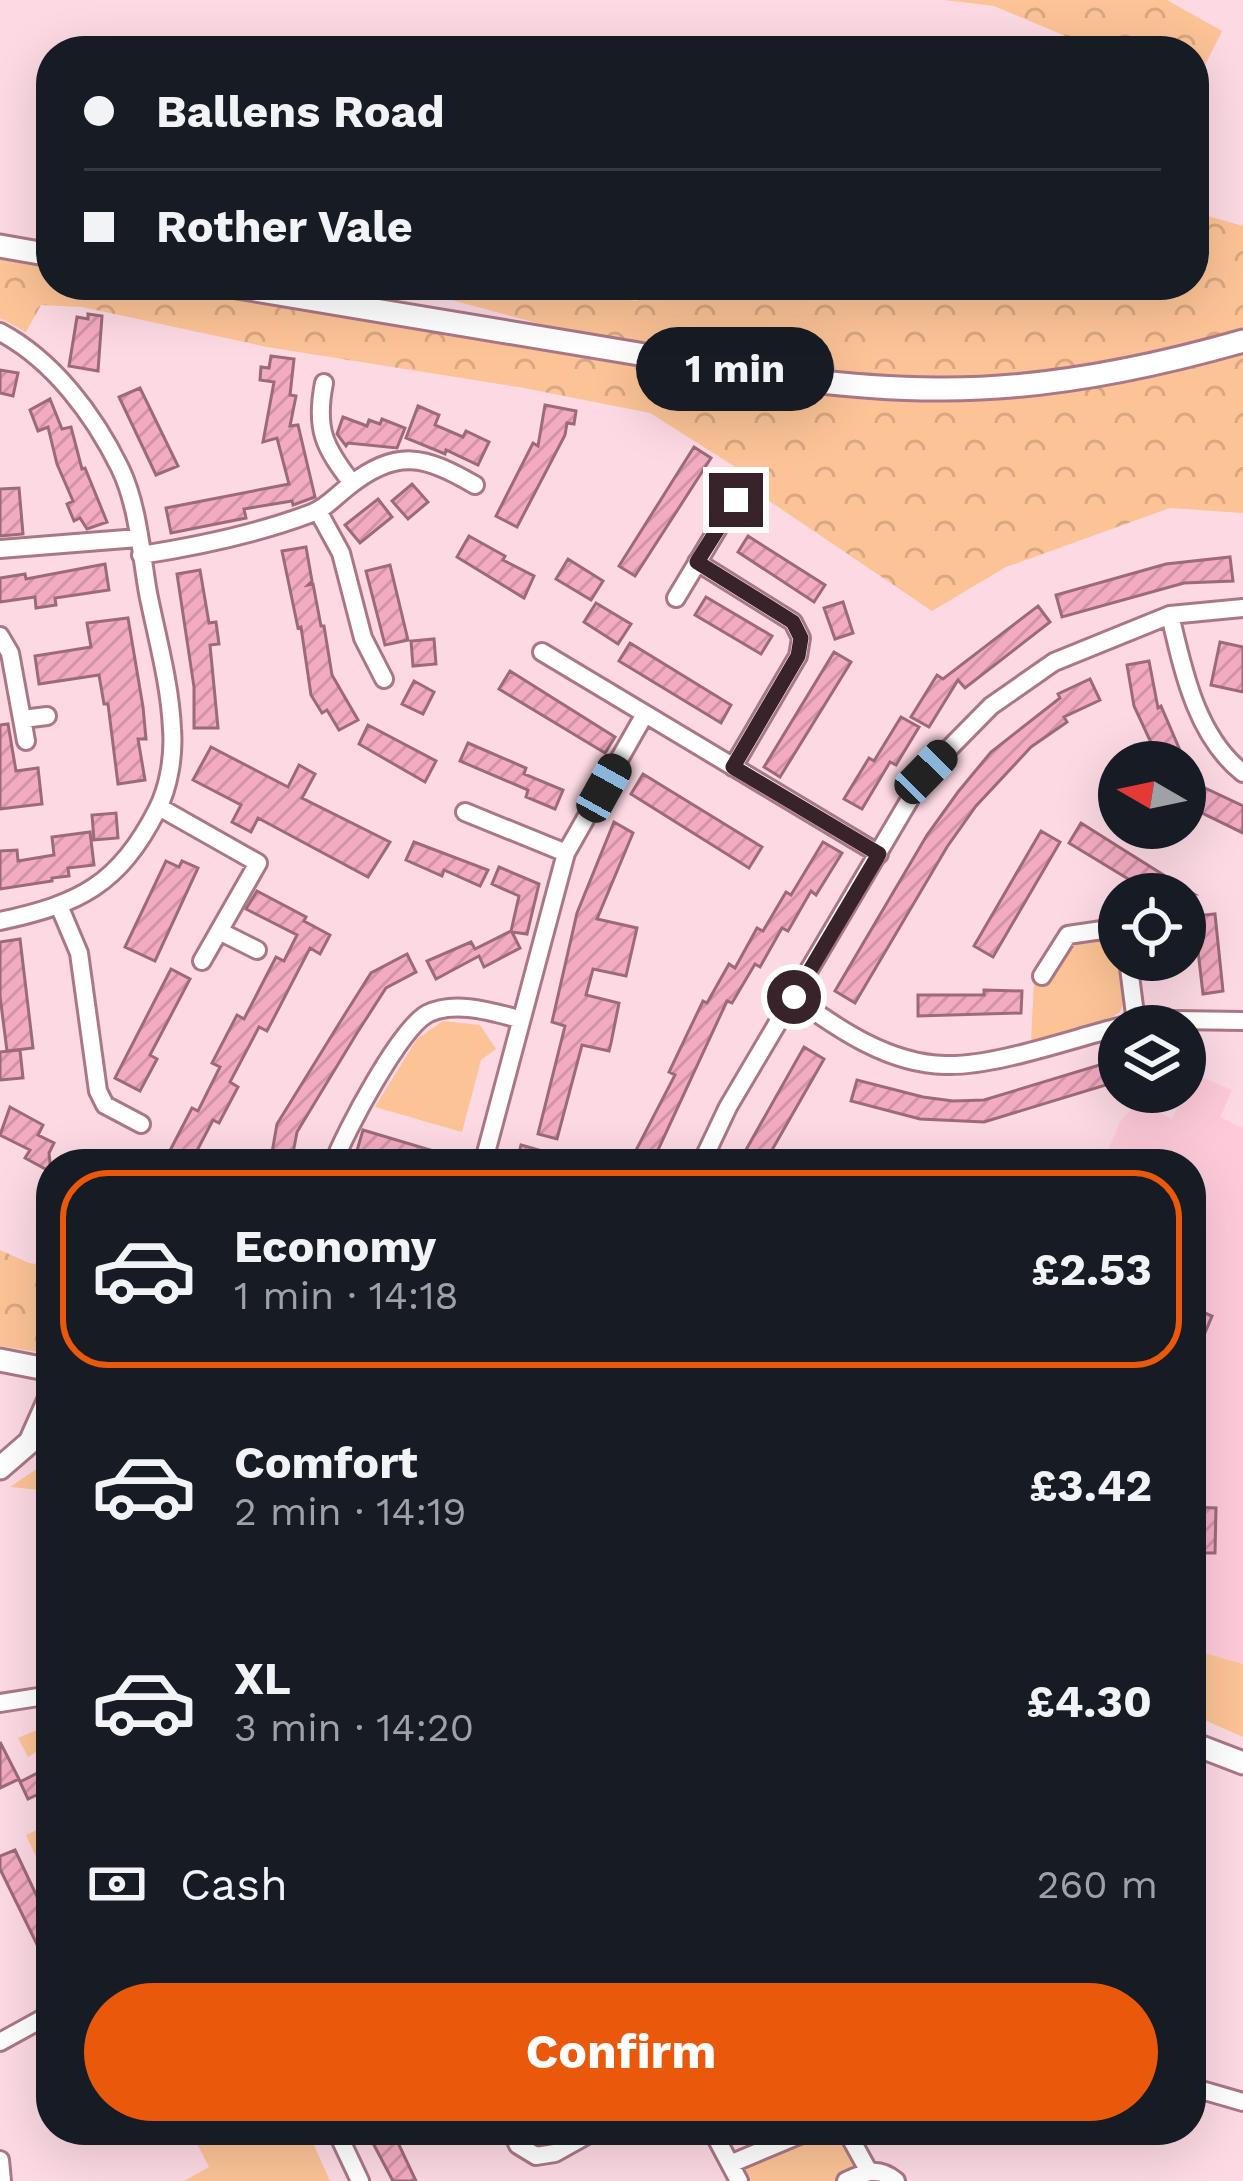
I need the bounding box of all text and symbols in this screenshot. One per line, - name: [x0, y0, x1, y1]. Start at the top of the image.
- text: Ballens Road: [156, 85, 445, 138]
- text: Rother Vale: [156, 200, 413, 253]
- callout: 1 min: [637, 326, 835, 410]
- text: 1 min: [685, 346, 785, 391]
- route end: [709, 473, 763, 527]
- car: [888, 734, 964, 810]
- north arrow: [1098, 741, 1206, 849]
- map controls: [1098, 741, 1206, 1113]
- car: [571, 748, 637, 828]
- button: locate: [1098, 873, 1206, 981]
- route start: [767, 970, 821, 1024]
- button: layers: [1098, 1005, 1206, 1113]
- icon: car: [90, 1215, 198, 1323]
- text: Economy: [234, 1220, 436, 1273]
- text: £2.53: [1031, 1243, 1152, 1296]
- text: 1 min · 14:18: [234, 1273, 459, 1318]
- icon: car: [90, 1431, 198, 1539]
- text: Comfort: [234, 1436, 418, 1489]
- text: £3.42: [1029, 1459, 1152, 1512]
- text: 2 min · 14:19: [234, 1489, 466, 1534]
- icon: car: [90, 1647, 198, 1755]
- text: XL: [234, 1652, 291, 1705]
- text: £4.30: [1026, 1675, 1152, 1728]
- text: 3 min · 14:20: [234, 1705, 474, 1750]
- icon: cash: [84, 1851, 150, 1917]
- text: Cash: [180, 1858, 288, 1911]
- text: 260 m: [1037, 1862, 1158, 1907]
- button: Confirm: [84, 1983, 1158, 2121]

